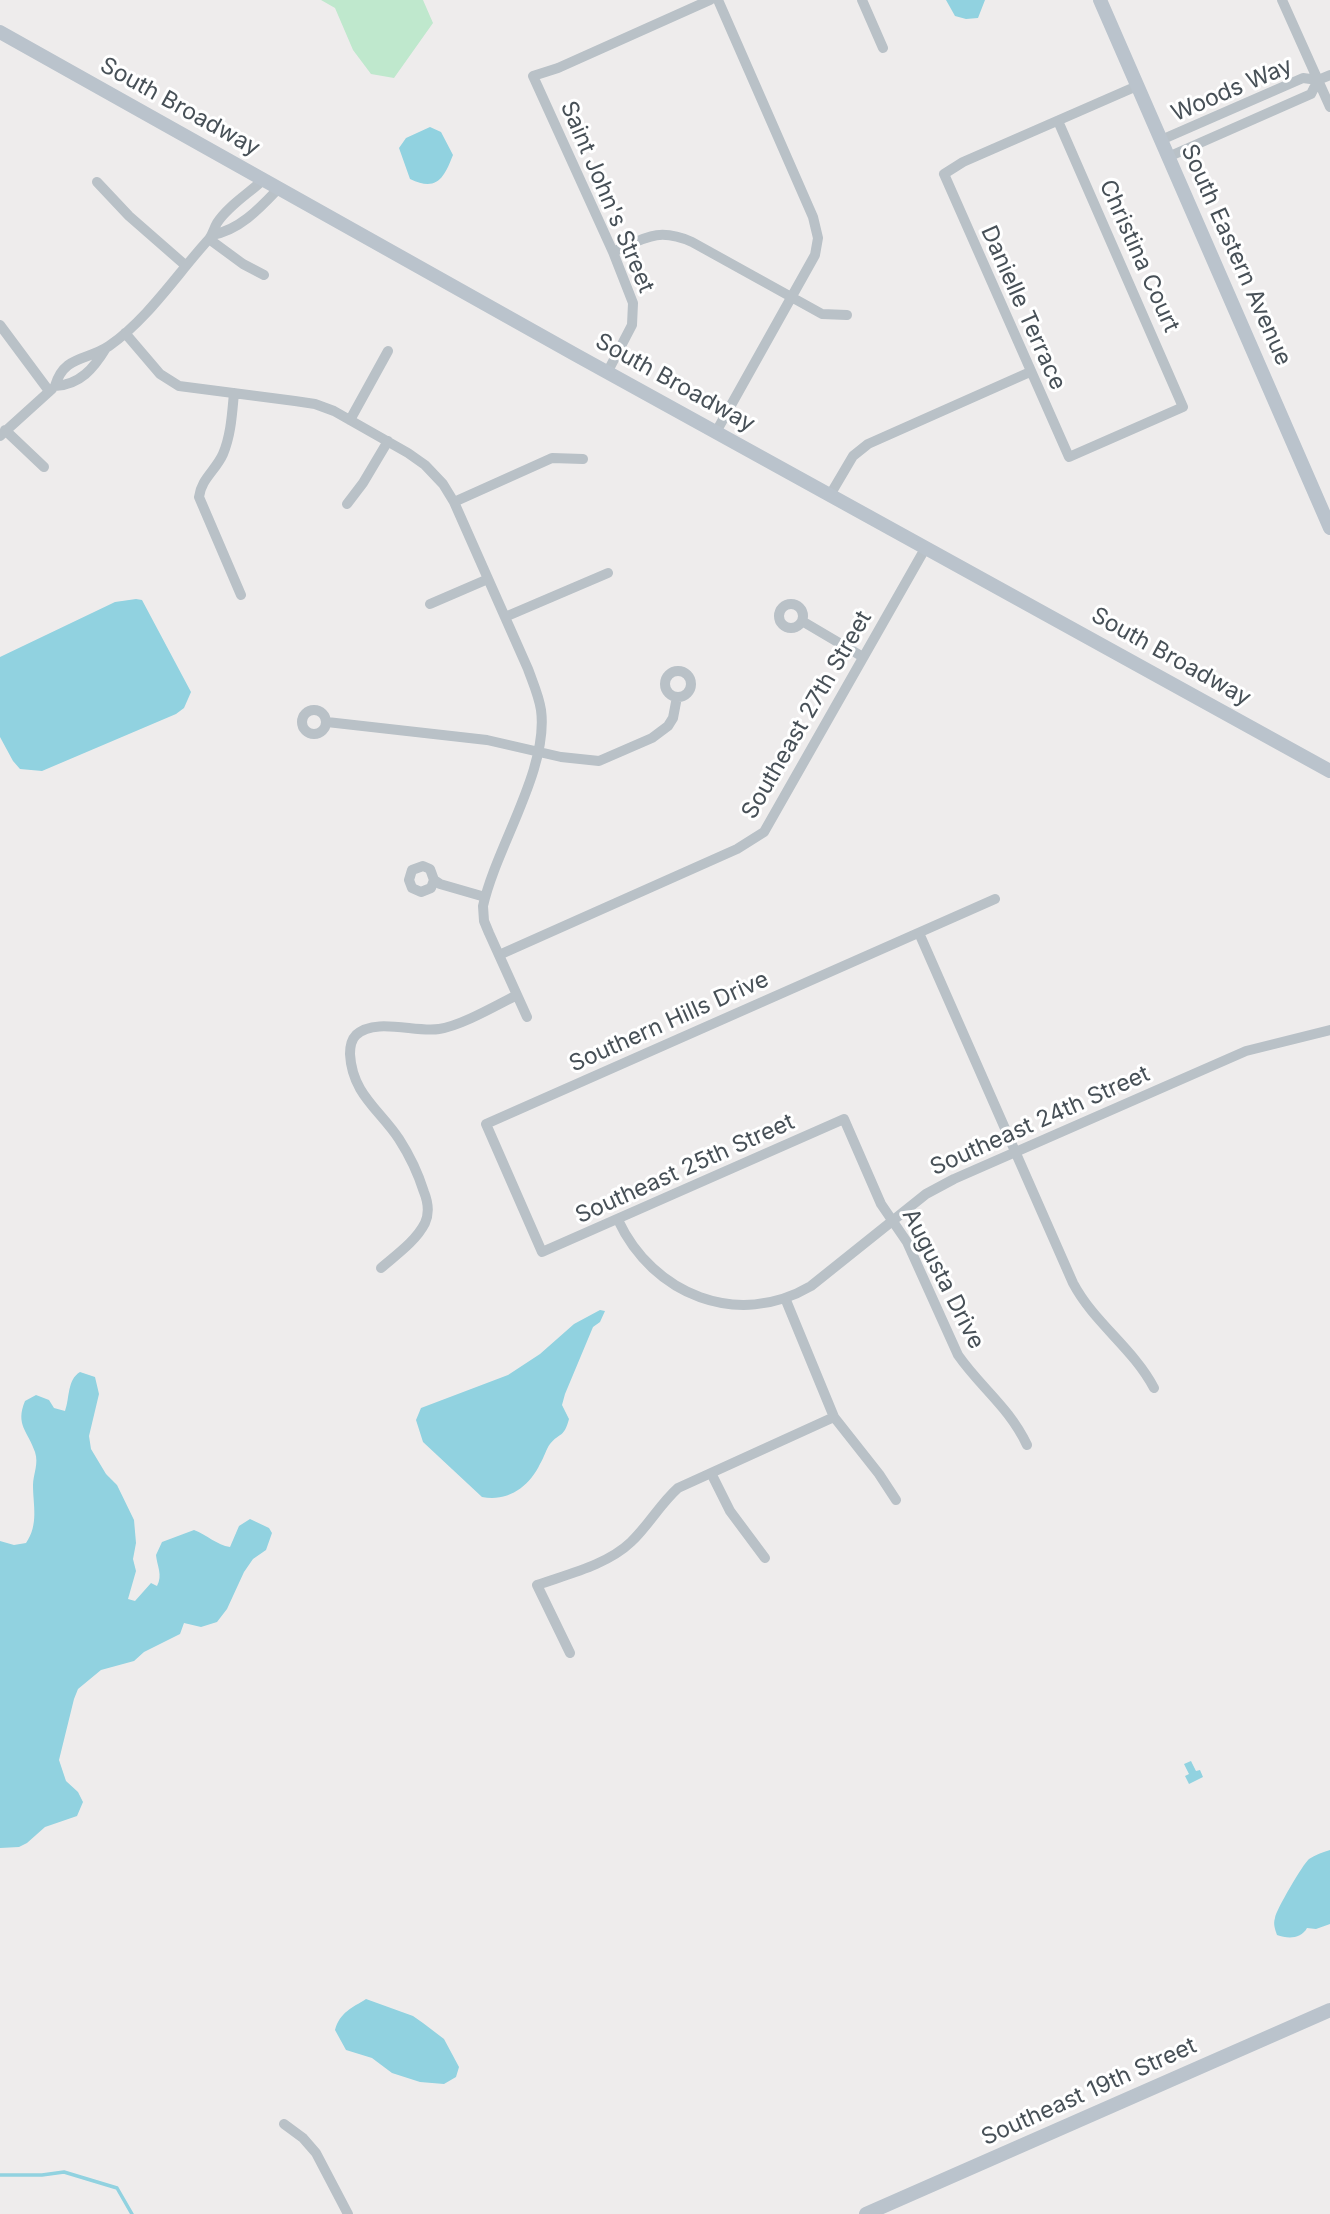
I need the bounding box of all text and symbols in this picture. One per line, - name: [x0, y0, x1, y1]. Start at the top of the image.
- street label: South Broadway: [95, 52, 265, 162]
- street label: Woods Way: [1167, 52, 1297, 128]
- street label: Saint John's Street: [554, 97, 660, 297]
- street label: South Eastern Avenue: [1175, 140, 1297, 370]
- street label: Christina Court: [1093, 176, 1185, 336]
- street label: Danielle Terrace: [974, 222, 1072, 394]
- street label: South Broadway: [590, 328, 760, 438]
- street label: South Broadway: [1086, 602, 1256, 712]
- street label: Southeast 27th Street: [736, 606, 878, 824]
- street label: Southern Hills Drive: [565, 966, 773, 1078]
- street label: Southeast 24th Street: [926, 1060, 1154, 1182]
- street label: Southeast 25th Street: [571, 1108, 799, 1230]
- street label: Augusta Drive: [896, 1204, 990, 1354]
- street label: Southeast 19th Street: [977, 2032, 1201, 2152]

